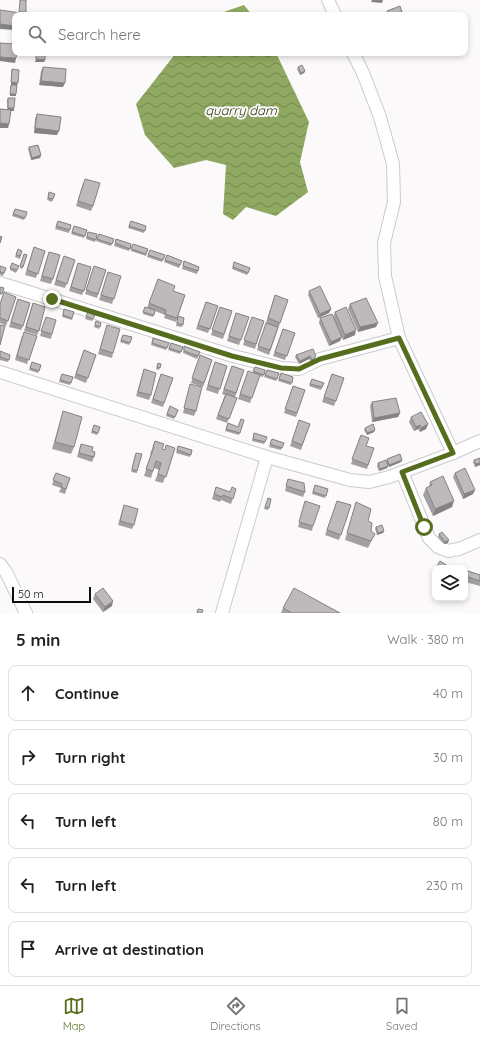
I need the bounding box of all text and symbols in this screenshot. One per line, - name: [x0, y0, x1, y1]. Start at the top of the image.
- search box: [12, 12, 468, 56]
- icon: search: [26, 23, 48, 45]
- text: Search here: [58, 25, 141, 44]
- water label: quarry dam: [205, 102, 278, 118]
- route end: [43, 290, 61, 308]
- route start: [415, 518, 433, 536]
- map controls: [432, 565, 468, 601]
- button: layers: [432, 565, 468, 601]
- scale bar: [12, 585, 91, 604]
- text: 50 m: [18, 587, 44, 601]
- text: 5 min: [16, 629, 60, 650]
- text: Walk · 380 m: [387, 631, 464, 647]
- icon: ahead: [17, 682, 39, 704]
- text: Continue: [55, 684, 119, 703]
- text: 40 m: [433, 685, 463, 701]
- icon: right: [17, 746, 39, 768]
- text: Turn right: [55, 748, 126, 767]
- text: 30 m: [433, 749, 463, 765]
- icon: left: [17, 810, 39, 832]
- text: Turn left: [55, 812, 117, 831]
- text: 80 m: [433, 813, 463, 829]
- icon: left: [17, 874, 39, 896]
- text: Turn left: [55, 876, 117, 895]
- text: 230 m: [426, 877, 463, 893]
- icon: arrive: [17, 938, 39, 960]
- text: Arrive at destination: [55, 940, 204, 959]
- tab: Map: [63, 995, 85, 1033]
- tab: Directions: [210, 995, 261, 1033]
- tab: Saved: [386, 995, 417, 1033]

